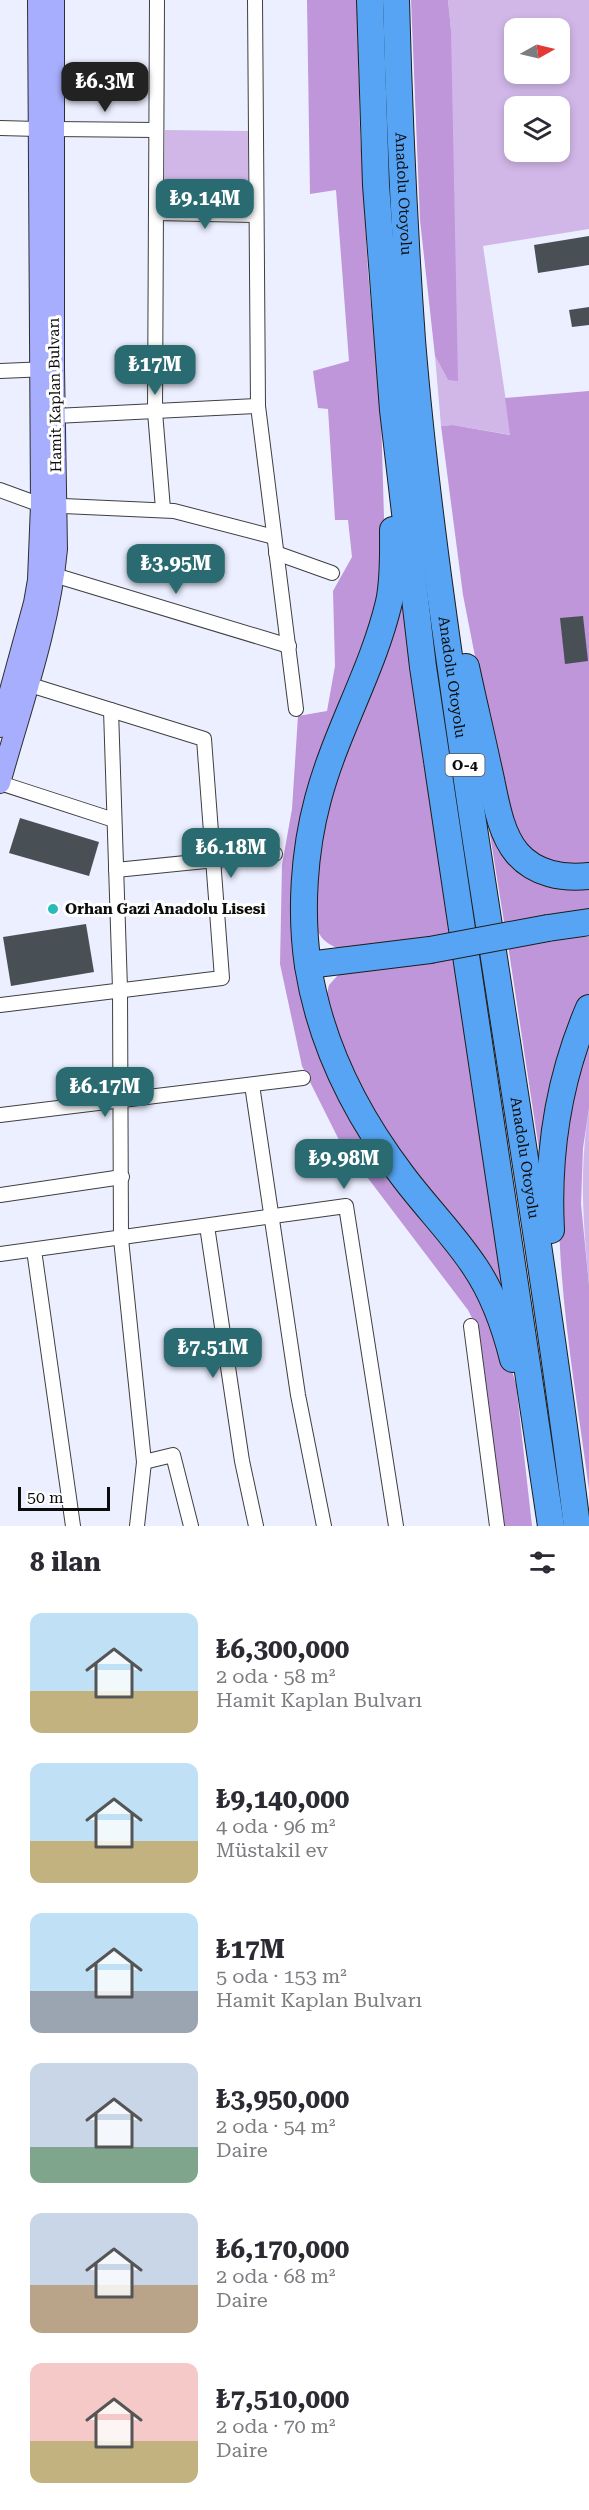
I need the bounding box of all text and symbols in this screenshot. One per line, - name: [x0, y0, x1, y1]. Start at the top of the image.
- north arrow: [504, 18, 570, 84]
- map controls: [504, 18, 570, 162]
- pin: ₺6.3M: [63, 62, 147, 113]
- text: ₺6.3M: [75, 69, 135, 93]
- button: layers: [504, 96, 570, 162]
- street label: Anadolu Otoyolu: [391, 132, 416, 256]
- pin: ₺9.14M: [156, 179, 254, 230]
- text: ₺9.14M: [170, 186, 240, 210]
- street label: Hamit Kaplan Bulvarı: [45, 317, 65, 472]
- pin: ₺17M: [119, 345, 191, 396]
- text: ₺17M: [129, 352, 181, 376]
- pin: ₺3.95M: [127, 544, 225, 595]
- text: ₺3.95M: [141, 551, 211, 575]
- street label: Anadolu Otoyolu: [435, 615, 470, 740]
- road number: O-4: [446, 754, 484, 776]
- pin: ₺6.18M: [182, 828, 280, 879]
- text: ₺6.18M: [196, 835, 266, 859]
- place label: Orhan Gazi Anadolu Lisesi: [65, 900, 266, 918]
- marker: Orhan Gazi Anadolu Lisesi: [46, 902, 60, 916]
- pin: ₺6.17M: [56, 1067, 154, 1118]
- text: ₺6.17M: [70, 1074, 140, 1098]
- street label: Anadolu Otoyolu: [507, 1096, 543, 1220]
- pin: ₺9.98M: [295, 1139, 393, 1190]
- text: ₺9.98M: [309, 1146, 379, 1170]
- pin: ₺7.51M: [164, 1328, 262, 1379]
- text: ₺7.51M: [178, 1335, 248, 1359]
- scale bar: [18, 1484, 110, 1512]
- text: 50 m: [27, 1488, 64, 1507]
- icon: filters: [526, 1546, 559, 1579]
- text: 8 ilan: [30, 1547, 101, 1577]
- text: ₺6,300,000: [216, 1634, 349, 1664]
- icon: home: [78, 1637, 150, 1709]
- text: 2 oda · 58 m²: [216, 1664, 336, 1688]
- text: Hamit Kaplan Bulvarı: [216, 1688, 422, 1712]
- text: ₺9,140,000: [216, 1784, 349, 1814]
- icon: home: [78, 1787, 150, 1859]
- text: 4 oda · 96 m²: [216, 1814, 336, 1838]
- text: Müstakil ev: [216, 1838, 328, 1862]
- text: ₺17M: [216, 1934, 285, 1964]
- icon: home: [78, 1937, 150, 2009]
- text: 5 oda · 153 m²: [216, 1964, 347, 1988]
- text: Hamit Kaplan Bulvarı: [216, 1988, 422, 2012]
- text: ₺3,950,000: [216, 2084, 349, 2114]
- icon: home: [78, 2087, 150, 2159]
- text: 2 oda · 54 m²: [216, 2114, 336, 2138]
- text: Daire: [216, 2138, 268, 2162]
- text: ₺6,170,000: [216, 2234, 349, 2264]
- icon: home: [78, 2237, 150, 2309]
- text: 2 oda · 68 m²: [216, 2264, 336, 2288]
- text: Daire: [216, 2288, 268, 2312]
- text: ₺7,510,000: [216, 2384, 349, 2414]
- icon: home: [78, 2387, 150, 2459]
- text: 2 oda · 70 m²: [216, 2414, 336, 2438]
- text: Daire: [216, 2438, 268, 2462]

